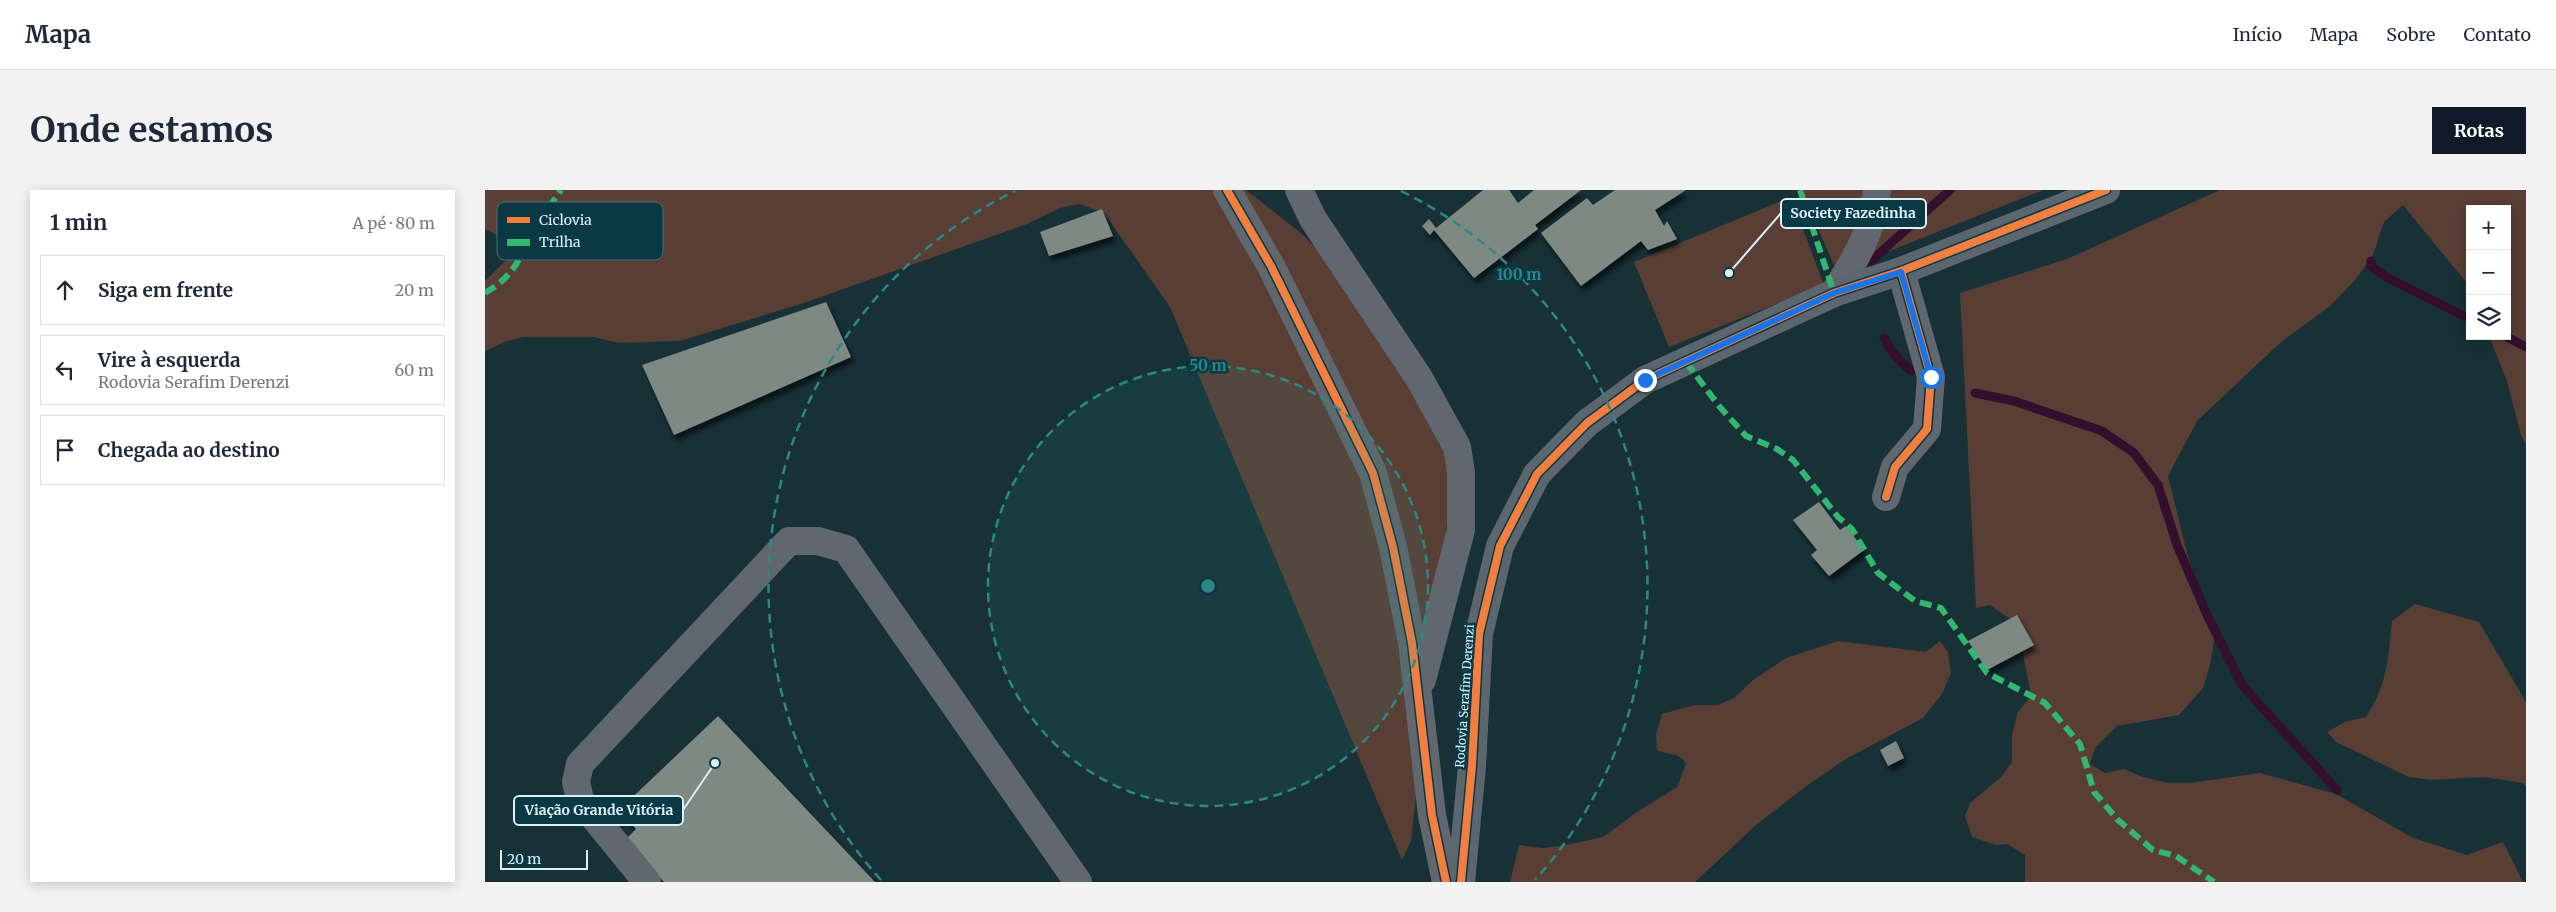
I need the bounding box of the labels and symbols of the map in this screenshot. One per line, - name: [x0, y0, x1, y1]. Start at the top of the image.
- callout: Society Fazedinha: [1781, 199, 1926, 228]
- legend: [497, 202, 663, 260]
- text: Society Fazedinha: [1790, 204, 1916, 222]
- text: Ciclovia: [539, 211, 592, 229]
- text: Trilha: [539, 233, 581, 251]
- text: 100 m: [1497, 265, 1541, 284]
- text: 50 m: [1189, 356, 1227, 375]
- route start: [1920, 366, 1943, 389]
- route end: [1634, 369, 1657, 392]
- centre of rings: [1199, 577, 1217, 595]
- street label: Rodovia Serafim Derenzi: [1452, 624, 1477, 768]
- callout: Viação Grande Vitória: [514, 796, 683, 825]
- text: Viação Grande Vitória: [524, 801, 674, 819]
- scale bar: [500, 847, 587, 870]

